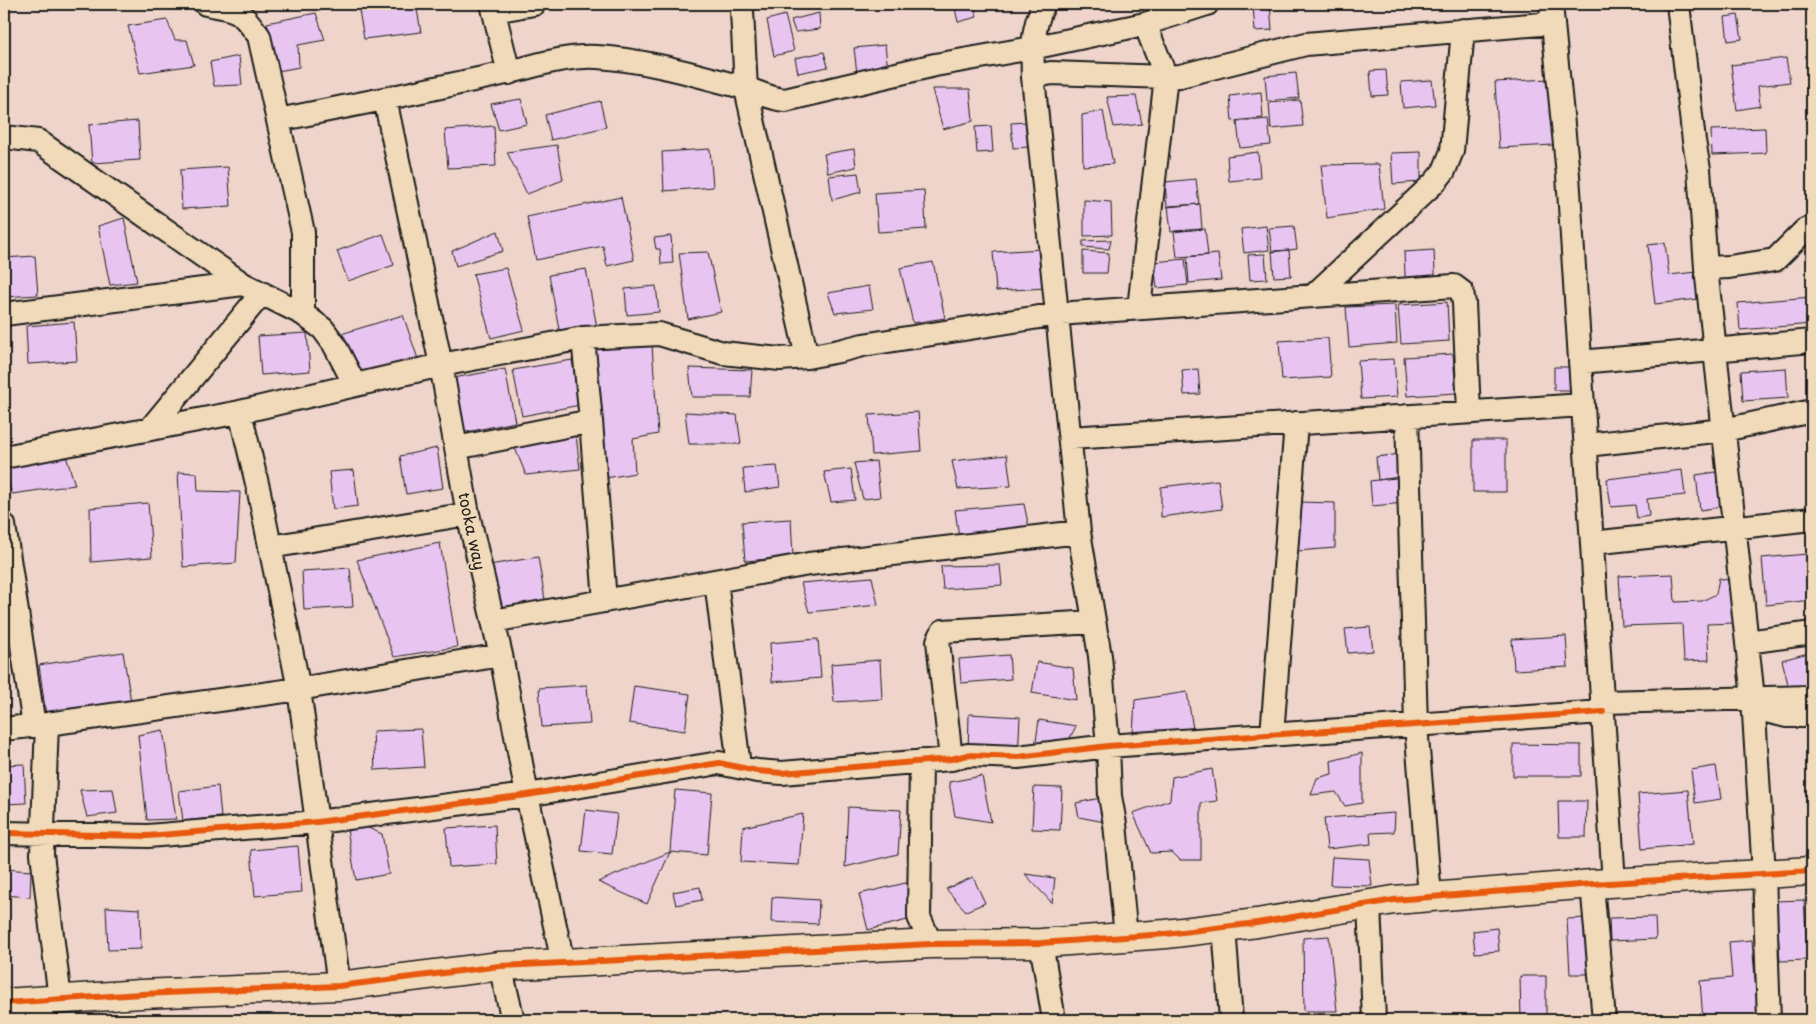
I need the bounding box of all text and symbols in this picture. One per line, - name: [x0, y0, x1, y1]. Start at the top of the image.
- street label: tooka way: [453, 490, 493, 572]

